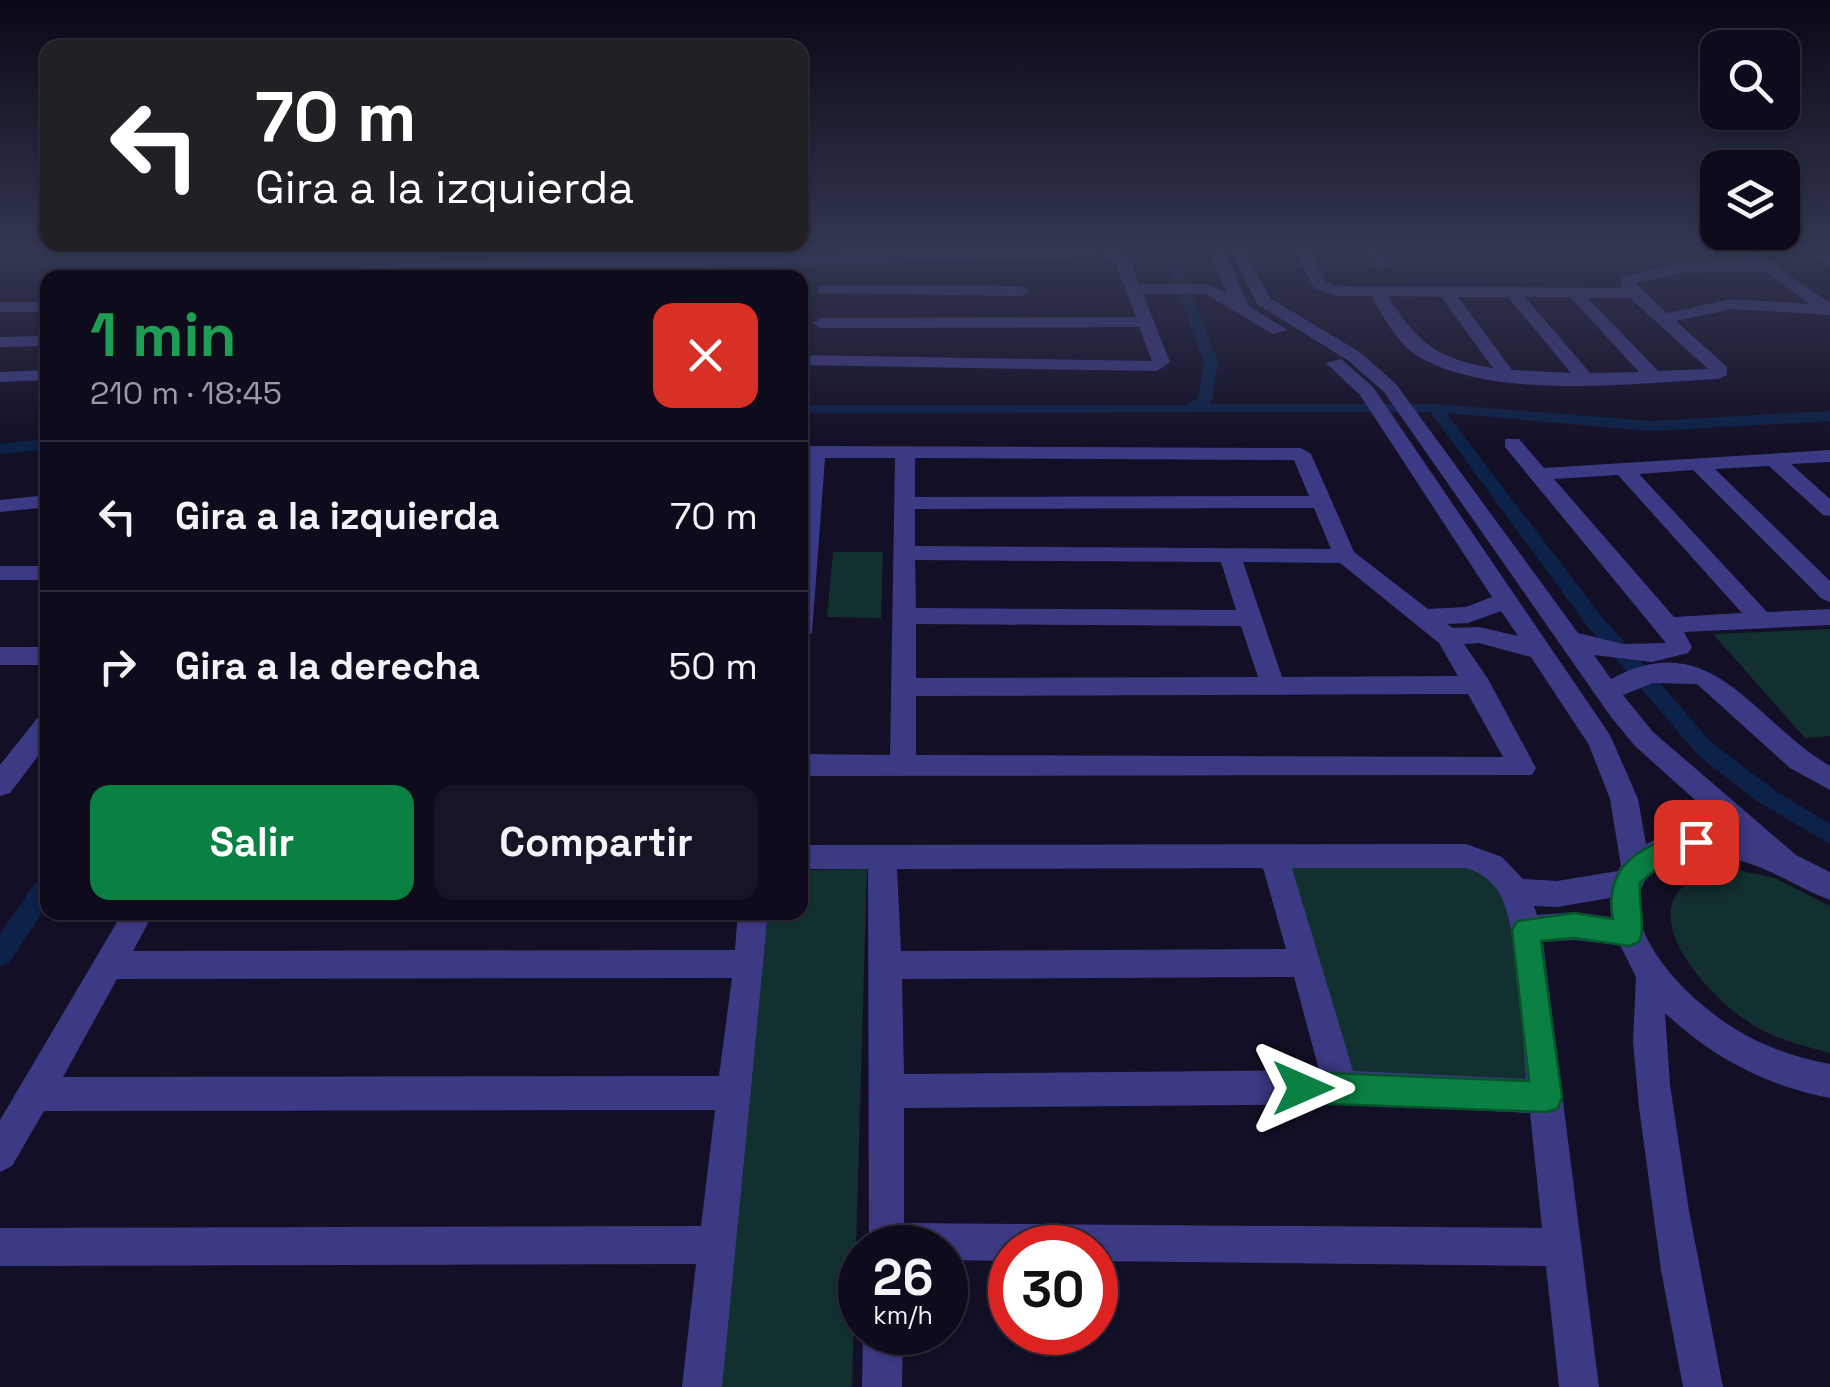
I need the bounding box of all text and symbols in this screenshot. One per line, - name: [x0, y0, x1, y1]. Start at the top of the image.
- map controls: [1700, 30, 1800, 250]
- button: search: [1700, 30, 1800, 130]
- text: 70 m: [255, 72, 416, 161]
- icon: left: [90, 80, 220, 210]
- button: layers: [1700, 150, 1800, 250]
- text: Gira a la izquierda: [255, 159, 634, 216]
- text: 1 min: [90, 297, 237, 374]
- button: close: [653, 303, 758, 408]
- text: 210 m · 18:45: [90, 373, 282, 413]
- icon: left: [90, 489, 145, 544]
- text: Gira a la izquierda: [175, 492, 500, 540]
- text: 70 m: [670, 492, 758, 540]
- icon: right: [90, 639, 145, 694]
- text: Gira a la derecha: [175, 642, 480, 690]
- text: 50 m: [668, 642, 758, 690]
- button: Salir: [90, 785, 414, 900]
- button: Compartir: [434, 785, 758, 900]
- pin: [1654, 800, 1739, 885]
- icon: arrive: [1669, 815, 1724, 870]
- position arrow: [1251, 1036, 1355, 1140]
- speed limit sign: 30: [988, 1225, 1118, 1355]
- text: 26: [873, 1246, 933, 1310]
- text: km/h: [873, 1299, 933, 1331]

